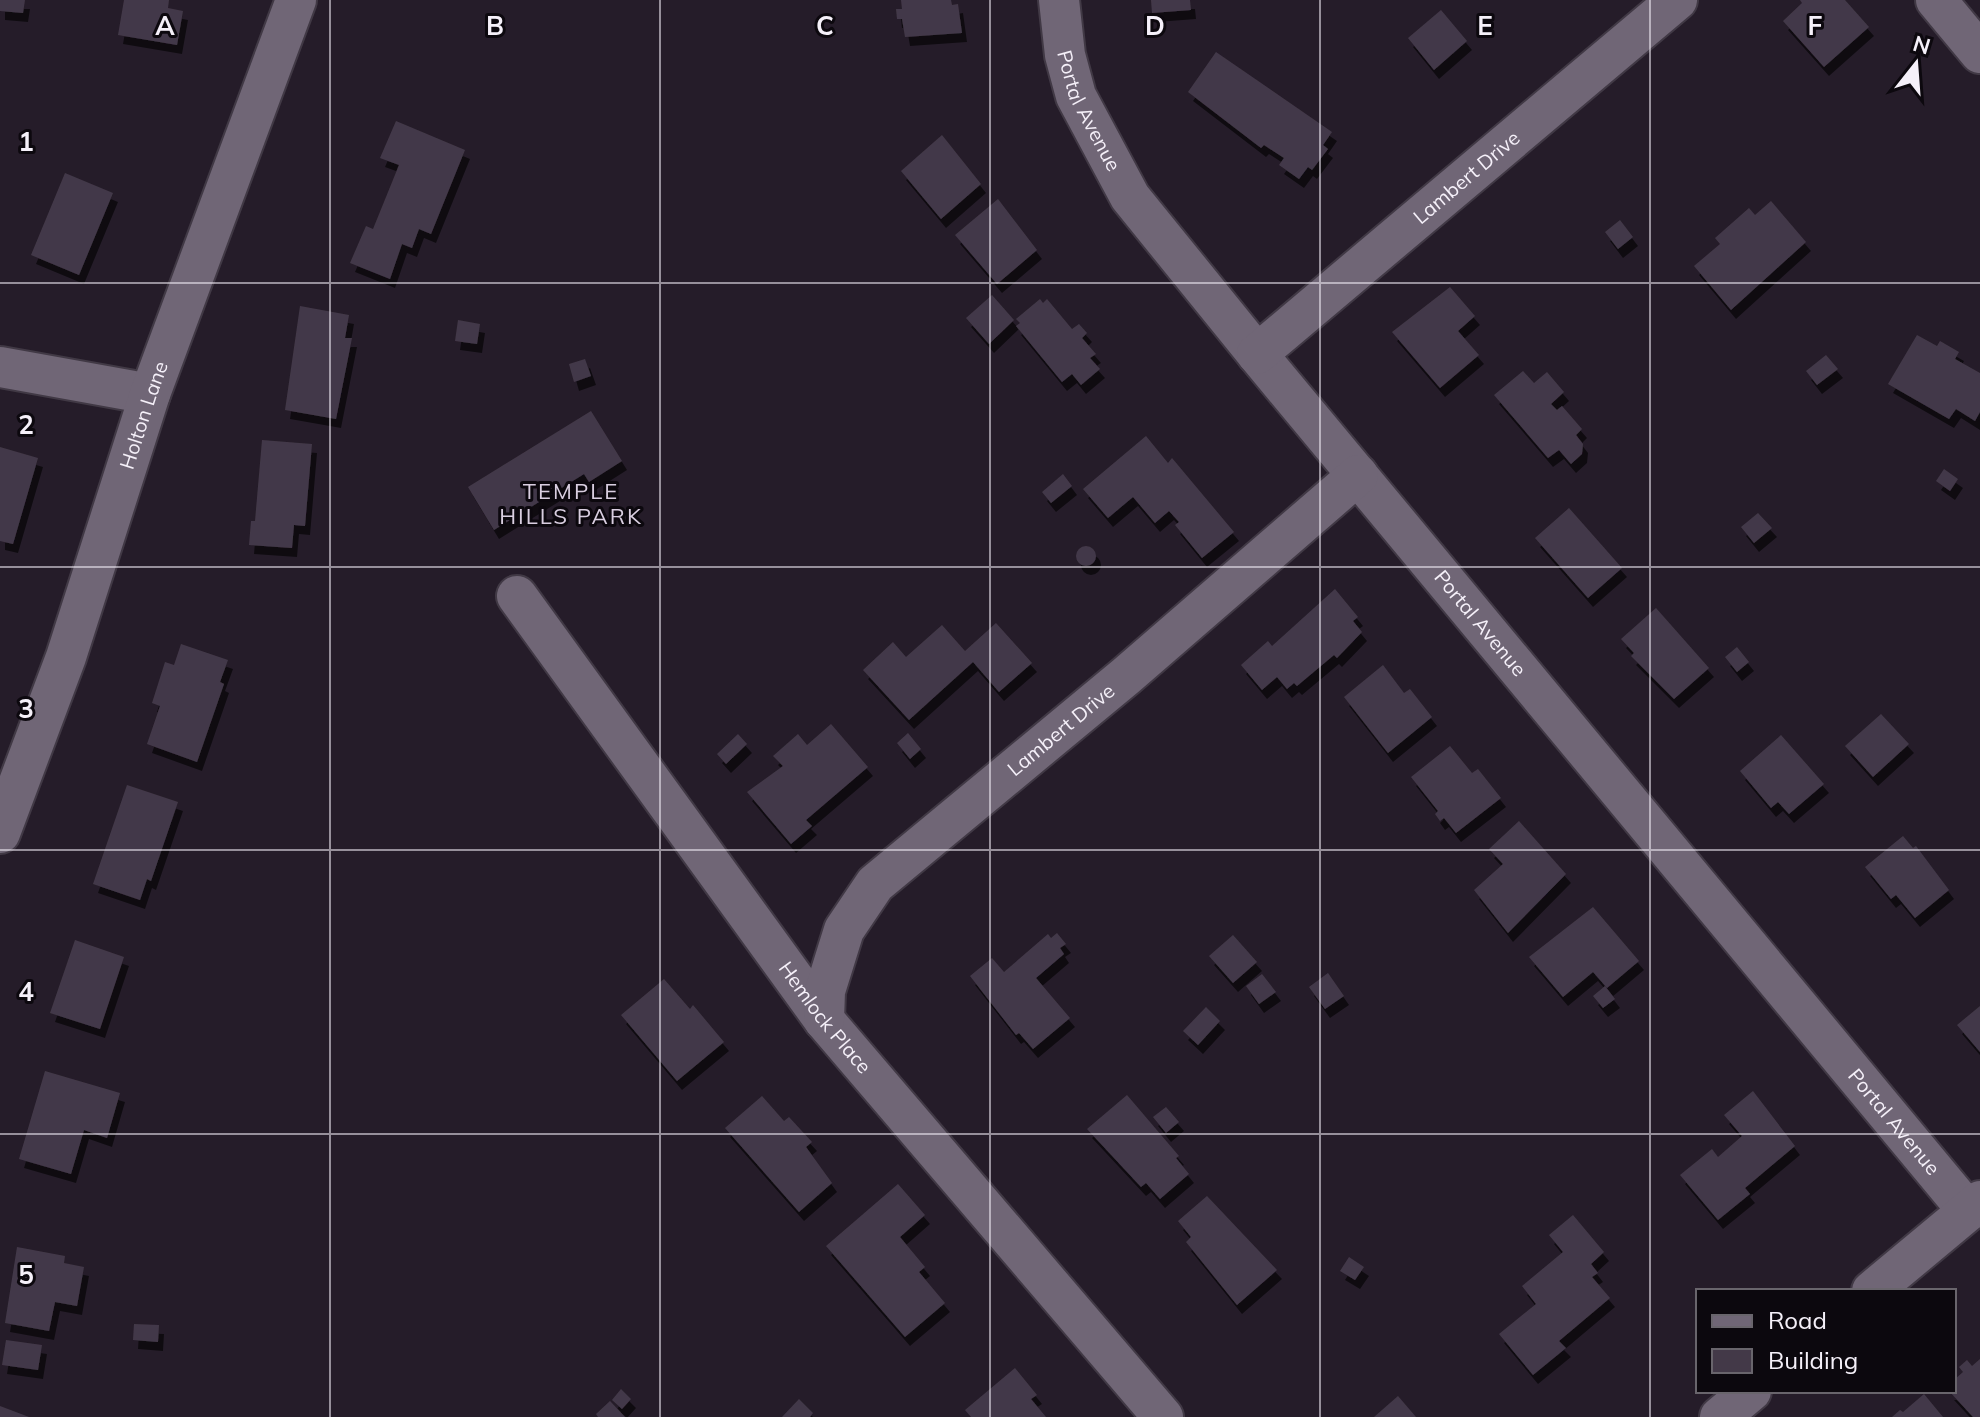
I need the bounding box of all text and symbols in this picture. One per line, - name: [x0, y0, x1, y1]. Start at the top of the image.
- text: A: [155, 9, 175, 42]
- text: B: [486, 9, 504, 42]
- text: C: [816, 9, 834, 42]
- text: D: [1145, 9, 1165, 42]
- text: E: [1477, 9, 1493, 42]
- text: F: [1808, 9, 1823, 42]
- north arrow: [1876, 24, 1956, 104]
- text: N: [1910, 29, 1934, 61]
- street label: Portal Avenue: [1052, 47, 1127, 175]
- text: 1: [18, 125, 34, 158]
- street label: Lambert Drive: [1408, 125, 1525, 229]
- street label: Holton Lane: [114, 357, 173, 472]
- text: 2: [18, 408, 34, 441]
- district label: TEMPLE HILLS PARK: [499, 477, 643, 530]
- street label: Portal Avenue: [1429, 565, 1532, 681]
- street label: Lambert Drive: [1002, 678, 1119, 781]
- text: 3: [18, 692, 34, 725]
- street label: Hemlock Place: [774, 956, 877, 1078]
- text: 4: [18, 975, 34, 1008]
- street label: Portal Avenue: [1843, 1063, 1946, 1180]
- text: 5: [18, 1258, 34, 1291]
- legend: [1696, 1289, 1956, 1393]
- text: Road: [1768, 1305, 1827, 1335]
- text: Building: [1768, 1345, 1858, 1375]

